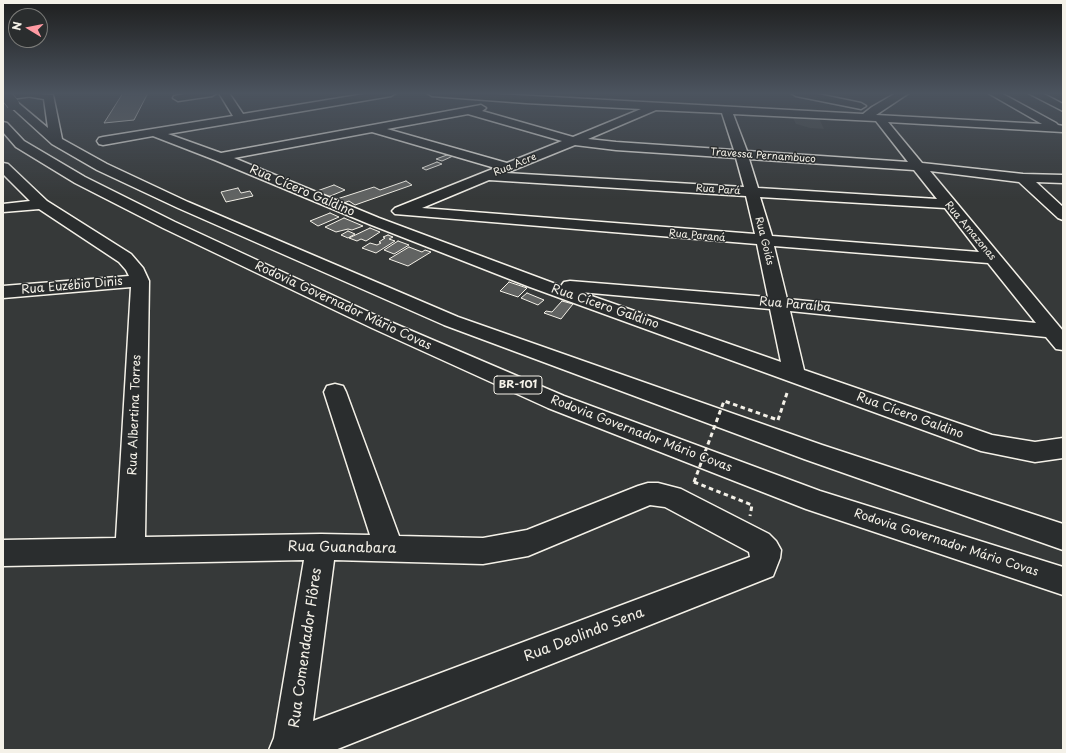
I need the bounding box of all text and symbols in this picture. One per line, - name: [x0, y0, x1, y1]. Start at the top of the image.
- north arrow: [8, 8, 48, 48]
- text: N: [8, 20, 26, 32]
- street label: Travessa Pernambuco: [710, 146, 816, 166]
- street label: Rua Acre: [492, 151, 538, 179]
- street label: Rua Cícero Galdino: [247, 162, 357, 220]
- street label: Rua Pará: [695, 182, 741, 198]
- street label: Rua Amazonas: [942, 199, 998, 263]
- street label: Rua Goiás: [752, 216, 776, 266]
- street label: Rua Paraná: [668, 228, 726, 244]
- street label: Rodovia Governador Mário Covas: [252, 259, 434, 353]
- street label: Rua Euzébio Dinis: [21, 274, 123, 298]
- street label: Rua Cícero Galdino: [549, 282, 661, 332]
- street label: Rua Paraíba: [758, 295, 832, 315]
- street label: Rua Albertina Torres: [126, 354, 144, 476]
- road number: BR-101: [494, 376, 542, 394]
- street label: Rua Cícero Galdino: [855, 390, 965, 442]
- street label: Rodovia Governador Mário Covas: [548, 393, 734, 475]
- street label: Rodovia Governador Mário Covas: [852, 506, 1040, 580]
- street label: Rua Guanabara: [288, 539, 396, 557]
- street label: Rua Comendador Flôres: [286, 567, 326, 729]
- street label: Rua Deolindo Sena: [522, 604, 646, 666]

